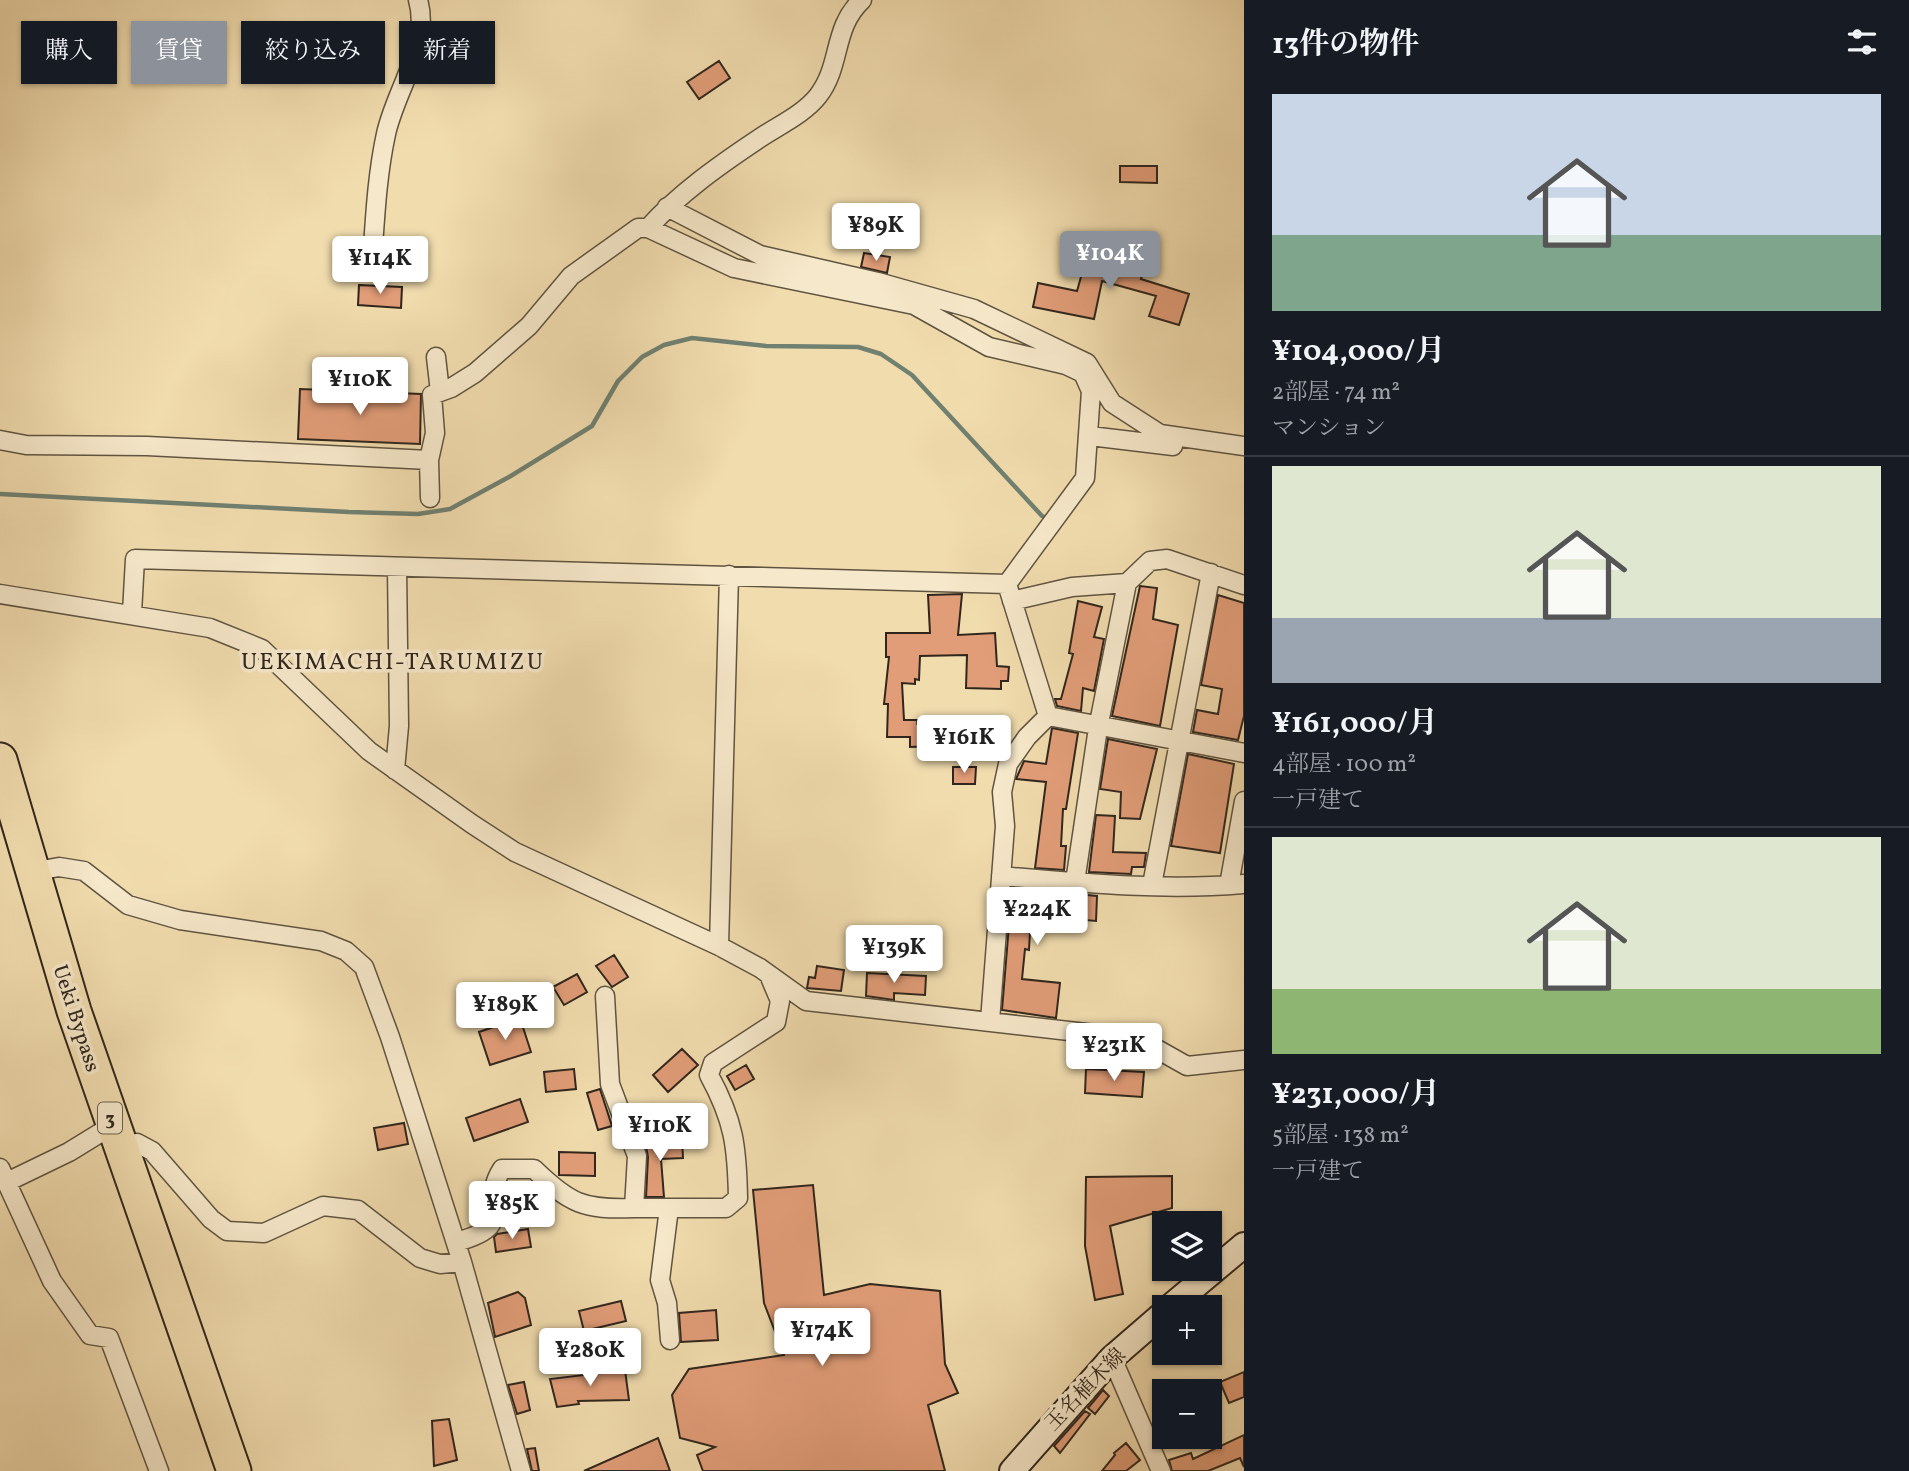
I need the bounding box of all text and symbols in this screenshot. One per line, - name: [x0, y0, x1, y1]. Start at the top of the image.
- chip: 購入: [21, 21, 117, 84]
- chip: 賃貸: [131, 21, 227, 84]
- chip: 絞り込み: [241, 21, 385, 84]
- chip: 新着: [399, 21, 495, 84]
- icon: filters: [1843, 23, 1881, 61]
- text: 13件の物件: [1272, 24, 1419, 66]
- icon: home: [1514, 140, 1640, 266]
- pin: ¥89K: [835, 204, 917, 263]
- text: ¥89K: [848, 210, 904, 242]
- pin: ¥104K: [1061, 232, 1159, 291]
- pin: ¥114K: [331, 236, 429, 296]
- text: ¥104K: [1076, 238, 1144, 270]
- text: ¥114K: [348, 243, 412, 275]
- text: ¥104,000/月: [1272, 331, 1445, 373]
- pin: ¥110K: [311, 358, 409, 417]
- text: ¥110K: [328, 364, 392, 396]
- text: 2部屋 · 74 m²: [1272, 377, 1400, 409]
- text: マンション: [1272, 413, 1386, 445]
- icon: home: [1514, 512, 1640, 638]
- district label: UEKIMACHI-TARUMIZU: [241, 646, 545, 680]
- text: ¥161,000/月: [1272, 703, 1438, 745]
- pin: ¥161K: [915, 716, 1013, 775]
- text: ¥161K: [933, 722, 995, 754]
- text: 4部屋 · 100 m²: [1272, 749, 1416, 781]
- text: 一戸建て: [1272, 785, 1364, 817]
- icon: home: [1514, 883, 1640, 1009]
- pin: ¥224K: [988, 888, 1086, 947]
- text: ¥224K: [1003, 894, 1071, 926]
- pin: ¥139K: [845, 926, 943, 985]
- text: ¥139K: [862, 932, 926, 964]
- street label: Ueki Bypass: [45, 961, 107, 1076]
- pin: ¥189K: [456, 982, 554, 1042]
- text: ¥189K: [472, 989, 538, 1021]
- pin: ¥231K: [1065, 1024, 1163, 1083]
- text: ¥231K: [1082, 1030, 1146, 1062]
- text: ¥231,000/月: [1272, 1074, 1440, 1116]
- road number: 3: [98, 1102, 122, 1134]
- pin: ¥110K: [611, 1104, 709, 1163]
- text: ¥110K: [628, 1110, 692, 1142]
- text: 5部屋 · 138 m²: [1272, 1120, 1409, 1152]
- text: 一戸建て: [1272, 1156, 1364, 1188]
- pin: ¥85K: [471, 1182, 553, 1241]
- text: ¥85K: [485, 1188, 539, 1220]
- map controls: [1152, 1211, 1222, 1449]
- button: layers: [1152, 1211, 1222, 1281]
- button: +: [1152, 1295, 1222, 1365]
- pin: ¥174K: [773, 1308, 871, 1368]
- text: ¥174K: [790, 1315, 854, 1347]
- pin: ¥280K: [541, 1328, 639, 1388]
- text: ¥280K: [555, 1335, 625, 1367]
- street label: 玉名植木線: [1039, 1342, 1133, 1438]
- button: −: [1152, 1379, 1222, 1449]

